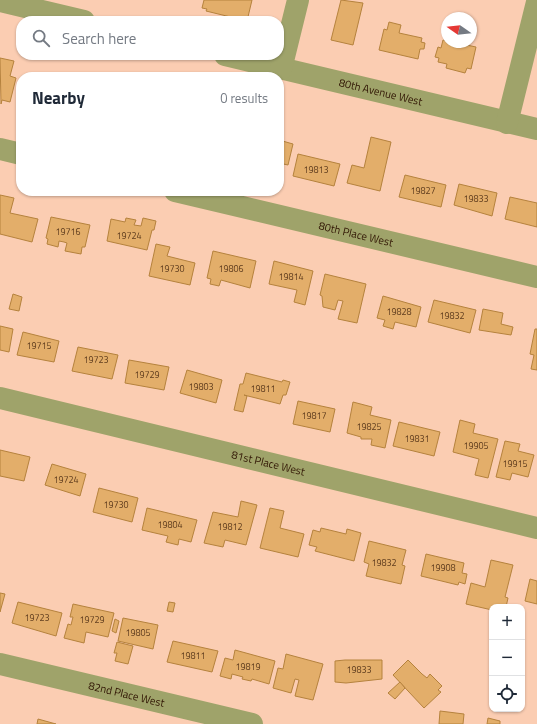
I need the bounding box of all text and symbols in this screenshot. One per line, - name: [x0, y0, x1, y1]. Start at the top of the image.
- north arrow: [441, 12, 477, 48]
- search box: [16, 16, 284, 60]
- icon: search: [30, 27, 52, 49]
- text: Search here: [62, 27, 136, 50]
- street label: 80th Avenue West: [337, 74, 424, 110]
- text: Nearby: [32, 85, 85, 111]
- text: 0 results: [220, 88, 268, 108]
- house number: 19813: [303, 163, 329, 176]
- house number: 19827: [410, 184, 436, 197]
- house number: 19833: [463, 192, 489, 205]
- street label: 80th Place West: [317, 217, 395, 251]
- house number: 19716: [55, 225, 81, 238]
- house number: 19724: [116, 229, 142, 242]
- house number: 19730: [159, 262, 185, 275]
- house number: 19806: [218, 262, 244, 275]
- house number: 19814: [278, 270, 304, 283]
- house number: 19828: [386, 305, 412, 318]
- house number: 19832: [439, 309, 465, 322]
- house number: 19715: [26, 339, 52, 352]
- house number: 19723: [83, 353, 109, 366]
- house number: 19729: [134, 368, 160, 381]
- house number: 19803: [188, 380, 214, 393]
- house number: 19811: [250, 382, 276, 395]
- house number: 19817: [301, 409, 327, 422]
- house number: 19825: [356, 420, 382, 433]
- house number: 19831: [404, 432, 430, 445]
- house number: 19905: [463, 439, 489, 452]
- street label: 81st Place West: [230, 446, 307, 480]
- house number: 19915: [502, 457, 528, 470]
- house number: 19724: [53, 473, 79, 486]
- house number: 19730: [103, 498, 129, 511]
- house number: 19804: [157, 518, 183, 531]
- house number: 19812: [217, 520, 243, 533]
- house number: 19832: [371, 556, 397, 569]
- house number: 19908: [430, 561, 456, 574]
- map controls: [489, 604, 525, 712]
- button: +: [489, 604, 525, 640]
- house number: 19723: [24, 611, 50, 624]
- house number: 19729: [79, 613, 105, 626]
- house number: 19805: [125, 626, 151, 639]
- button: −: [489, 640, 525, 676]
- house number: 19811: [180, 649, 206, 662]
- house number: 19819: [235, 660, 261, 673]
- house number: 19833: [346, 663, 372, 676]
- button: locate: [489, 676, 525, 712]
- street label: 82nd Place West: [87, 677, 166, 711]

